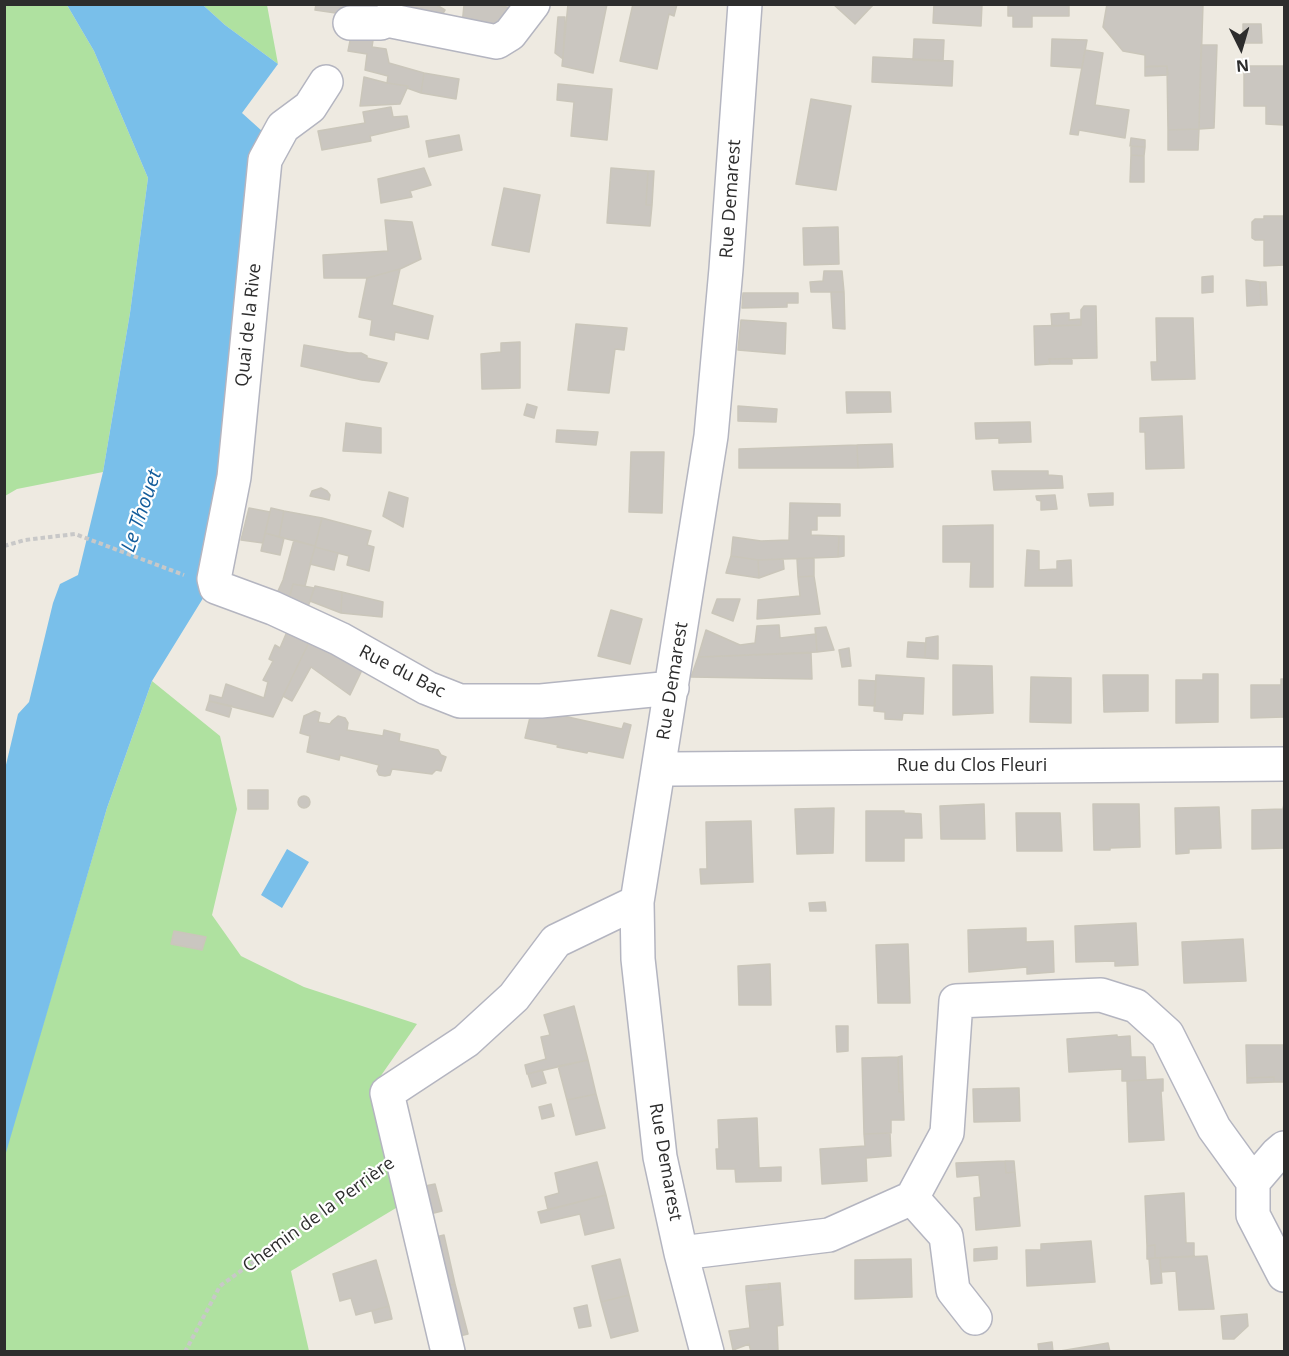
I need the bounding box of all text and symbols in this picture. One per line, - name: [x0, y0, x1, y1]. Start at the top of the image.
- north arrow: [1211, 18, 1271, 78]
- text: N: [1235, 54, 1250, 77]
- street label: Rue Demarest: [716, 139, 746, 259]
- street label: Quai de la Rive: [232, 262, 266, 388]
- water label: Le Thouet: [117, 467, 167, 555]
- street label: Rue Demarest: [653, 620, 693, 742]
- street label: Rue du Bac: [355, 641, 449, 703]
- street label: Rue du Clos Fleuri: [897, 755, 1047, 777]
- street label: Rue Demarest: [644, 1101, 686, 1223]
- street label: Chemin de la Perrière: [239, 1153, 399, 1277]

